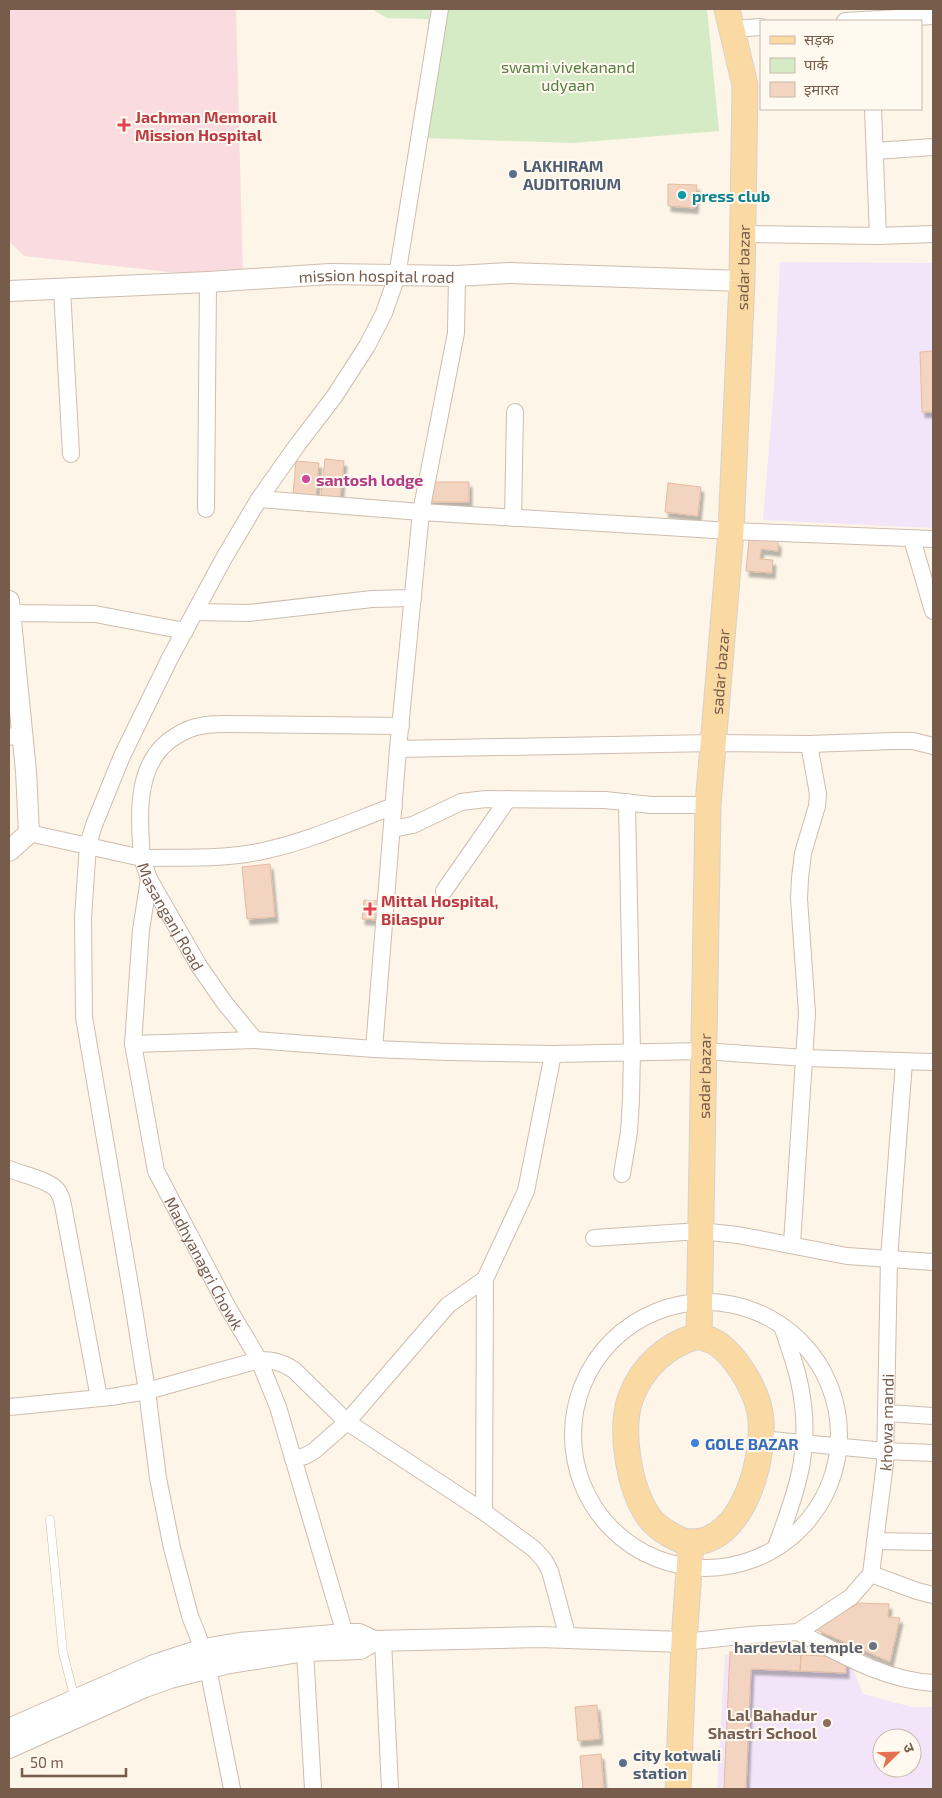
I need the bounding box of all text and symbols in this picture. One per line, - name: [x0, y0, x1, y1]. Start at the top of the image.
- legend: [760, 20, 922, 110]
- text: सड़क: [804, 30, 834, 48]
- text: पार्क: [804, 55, 828, 73]
- park label: swami vivekanand udyaan: [501, 57, 635, 94]
- text: इमारत: [804, 80, 839, 98]
- place label: Jachman Memorail Mission Hospital: [135, 107, 278, 144]
- marker: Jachman Memorail Mission Hospital: [117, 118, 131, 132]
- place label: LAKHIRAM AUDITORIUM: [523, 156, 621, 193]
- marker: LAKHIRAM AUDITORIUM: [507, 168, 519, 180]
- place label: press club: [692, 186, 770, 205]
- marker: press club: [676, 189, 688, 201]
- street label: sadar bazar: [731, 224, 752, 311]
- street label: mission hospital road: [298, 264, 455, 286]
- place label: santosh lodge: [316, 470, 423, 489]
- marker: santosh lodge: [300, 473, 312, 485]
- street label: sadar bazar: [706, 627, 732, 715]
- street label: Masanganj Road: [135, 860, 209, 973]
- place label: Mittal Hospital, Bilaspur: [381, 891, 499, 928]
- marker: Mittal Hospital, Bilaspur: [363, 902, 377, 916]
- street label: sadar bazar: [693, 1032, 714, 1119]
- street label: Madhyanagri Chowk: [161, 1193, 248, 1333]
- street label: khowa mandi: [875, 1374, 896, 1472]
- place label: GOLE BAZAR: [705, 1434, 799, 1453]
- marker: GOLE BAZAR: [689, 1437, 701, 1449]
- place label: hardevlal temple: [734, 1637, 863, 1656]
- marker: hardevlal temple: [867, 1640, 879, 1652]
- place label: Lal Bahadur Shastri School: [708, 1705, 818, 1742]
- marker: Lal Bahadur Shastri School: [821, 1717, 833, 1729]
- north arrow: [872, 1728, 922, 1778]
- text: उ: [900, 1741, 919, 1756]
- place label: city kotwali station: [633, 1745, 721, 1782]
- scale bar: [22, 1746, 126, 1778]
- text: 50 m: [30, 1753, 64, 1771]
- marker: city kotwali station: [617, 1757, 629, 1769]

